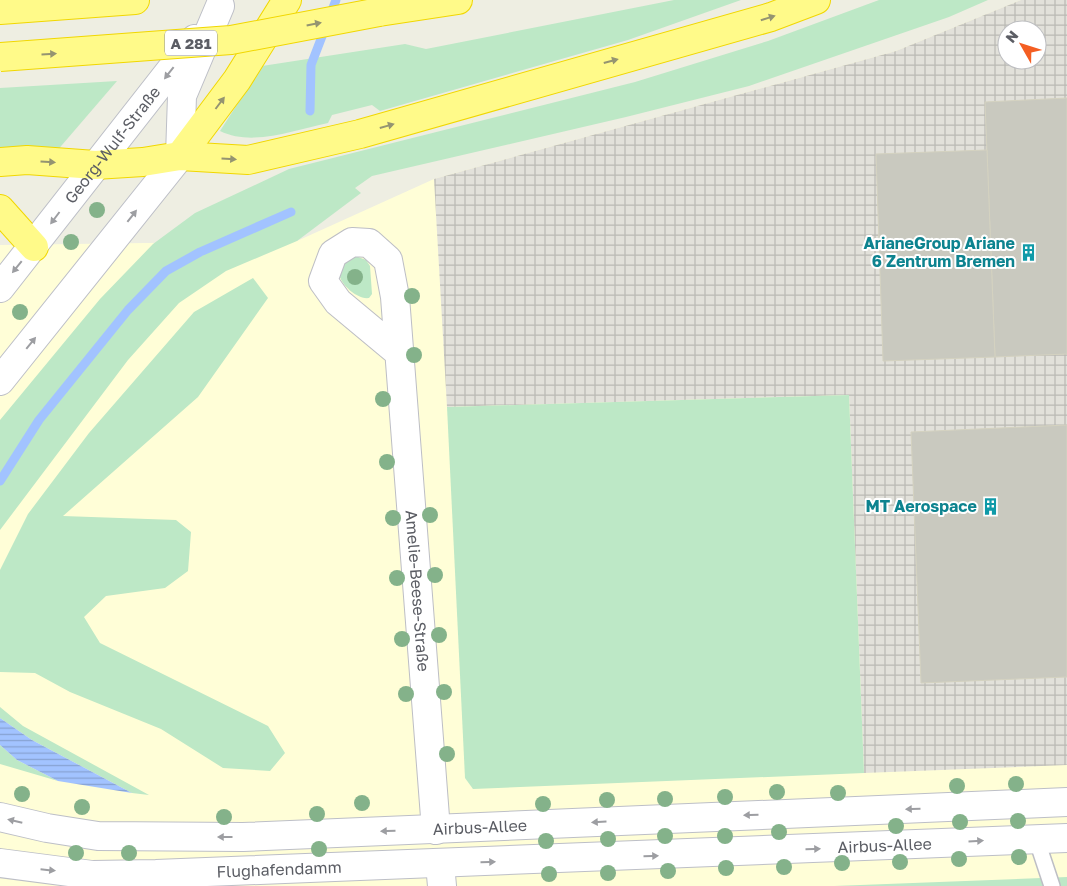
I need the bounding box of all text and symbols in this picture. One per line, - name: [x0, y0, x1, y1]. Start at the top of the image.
- one-way arrow: [761, 13, 776, 21]
- one-way arrow: [307, 20, 323, 28]
- north arrow: [997, 20, 1047, 70]
- text: N: [1002, 27, 1021, 46]
- road number: A 281: [165, 30, 217, 56]
- one-way arrow: [41, 50, 57, 58]
- one-way arrow: [604, 57, 619, 65]
- one-way arrow: [163, 66, 174, 79]
- street label: Georg-Wulf-Straße: [60, 82, 164, 207]
- one-way arrow: [215, 96, 225, 110]
- one-way arrow: [380, 121, 395, 129]
- one-way arrow: [221, 155, 237, 163]
- one-way arrow: [40, 158, 56, 166]
- one-way arrow: [127, 210, 138, 223]
- one-way arrow: [50, 211, 61, 224]
- place label: ArianeGroup Ariane 6 Zentrum Bremen: [864, 233, 1015, 271]
- building icon: ArianeGroup Ariane 6 Zentrum Bremen: [1019, 242, 1039, 262]
- one-way arrow: [11, 260, 22, 273]
- one-way arrow: [25, 337, 36, 350]
- place label: MT Aerospace: [865, 496, 977, 516]
- building icon: MT Aerospace: [981, 496, 1001, 516]
- street label: Amelie-Beese-Straße: [401, 509, 434, 672]
- one-way arrow: [905, 805, 921, 813]
- one-way arrow: [743, 811, 759, 819]
- street label: Airbus-Allee: [432, 815, 527, 839]
- one-way arrow: [8, 817, 23, 825]
- one-way arrow: [591, 818, 607, 826]
- one-way arrow: [380, 828, 396, 836]
- one-way arrow: [217, 833, 233, 841]
- street label: Airbus-Allee: [837, 833, 932, 857]
- one-way arrow: [968, 837, 984, 845]
- one-way arrow: [805, 844, 821, 852]
- one-way arrow: [643, 851, 659, 859]
- street label: Flughafendamm: [216, 857, 342, 882]
- one-way arrow: [481, 858, 497, 866]
- one-way arrow: [40, 866, 56, 874]

